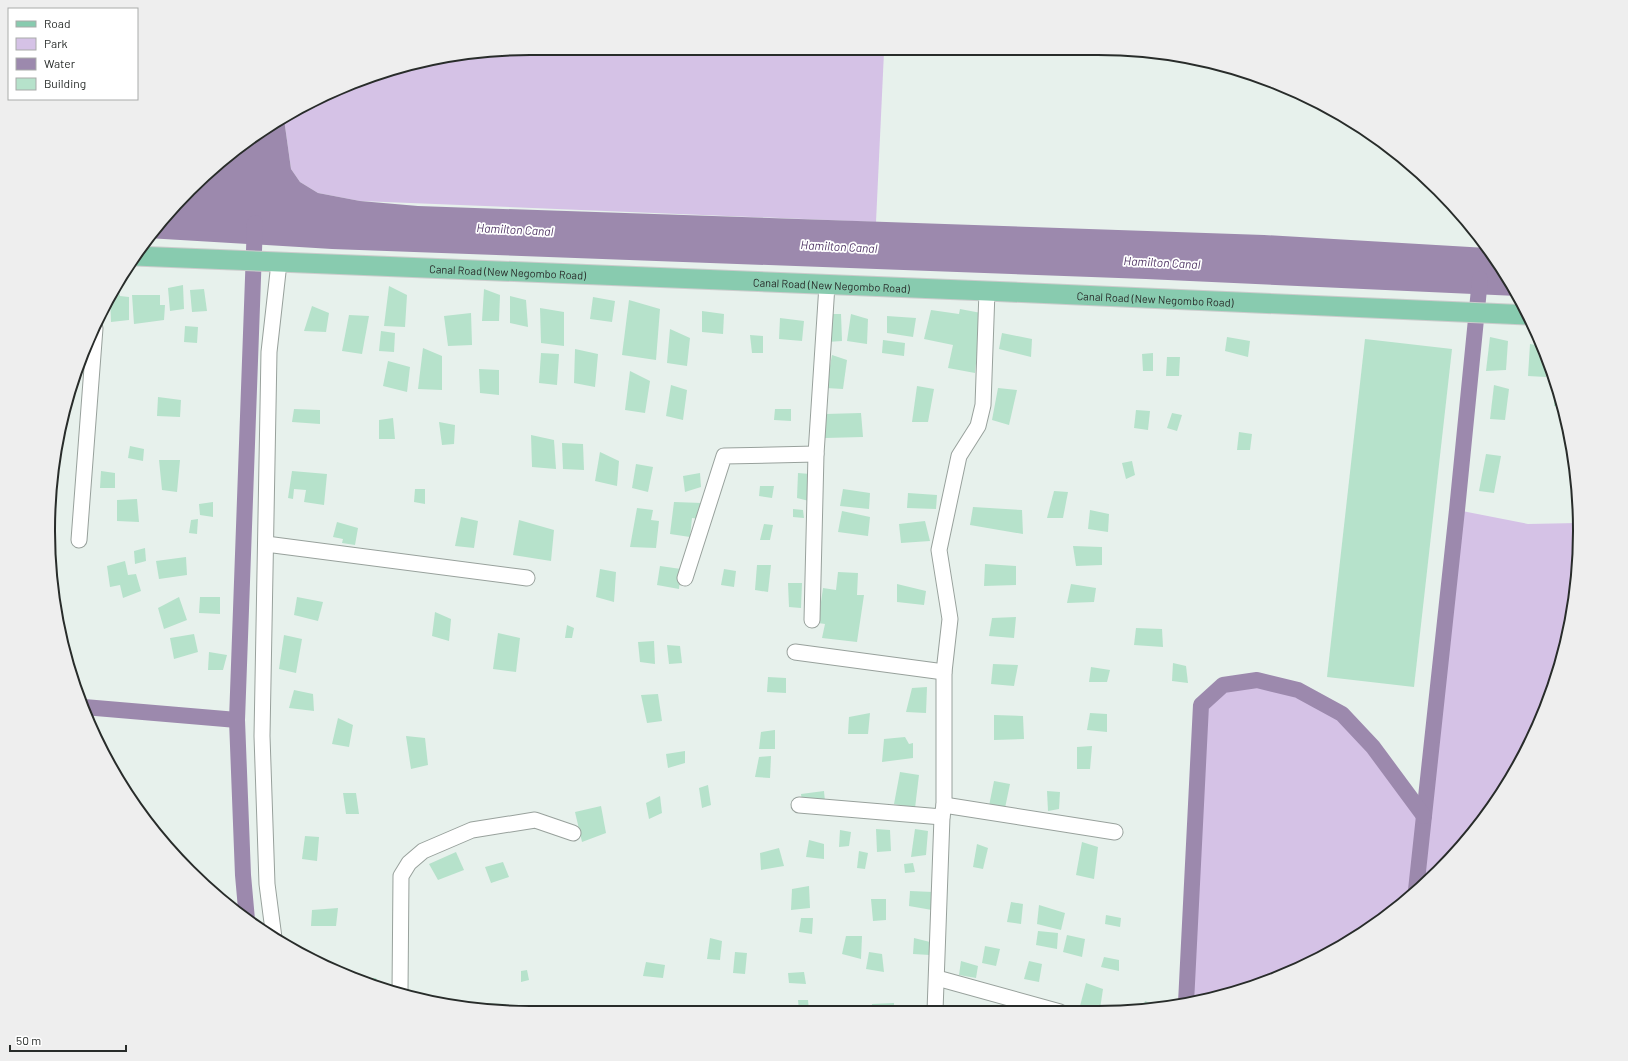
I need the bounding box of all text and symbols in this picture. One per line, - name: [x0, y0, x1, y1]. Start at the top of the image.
- legend: [8, 8, 138, 100]
- text: Road: [44, 16, 71, 30]
- text: Park: [44, 36, 68, 50]
- text: Water: [44, 56, 76, 70]
- text: Building: [44, 76, 86, 90]
- water label: Hamilton Canal: [476, 220, 554, 238]
- water label: Hamilton Canal: [800, 237, 878, 255]
- water label: Hamilton Canal: [1123, 253, 1201, 271]
- street label: Canal Road (New Negombo Road): [429, 262, 586, 281]
- street label: Canal Road (New Negombo Road): [753, 275, 910, 294]
- street label: Canal Road (New Negombo Road): [1076, 288, 1234, 308]
- scale bar: [10, 1027, 126, 1053]
- text: 50 m: [16, 1033, 41, 1047]

